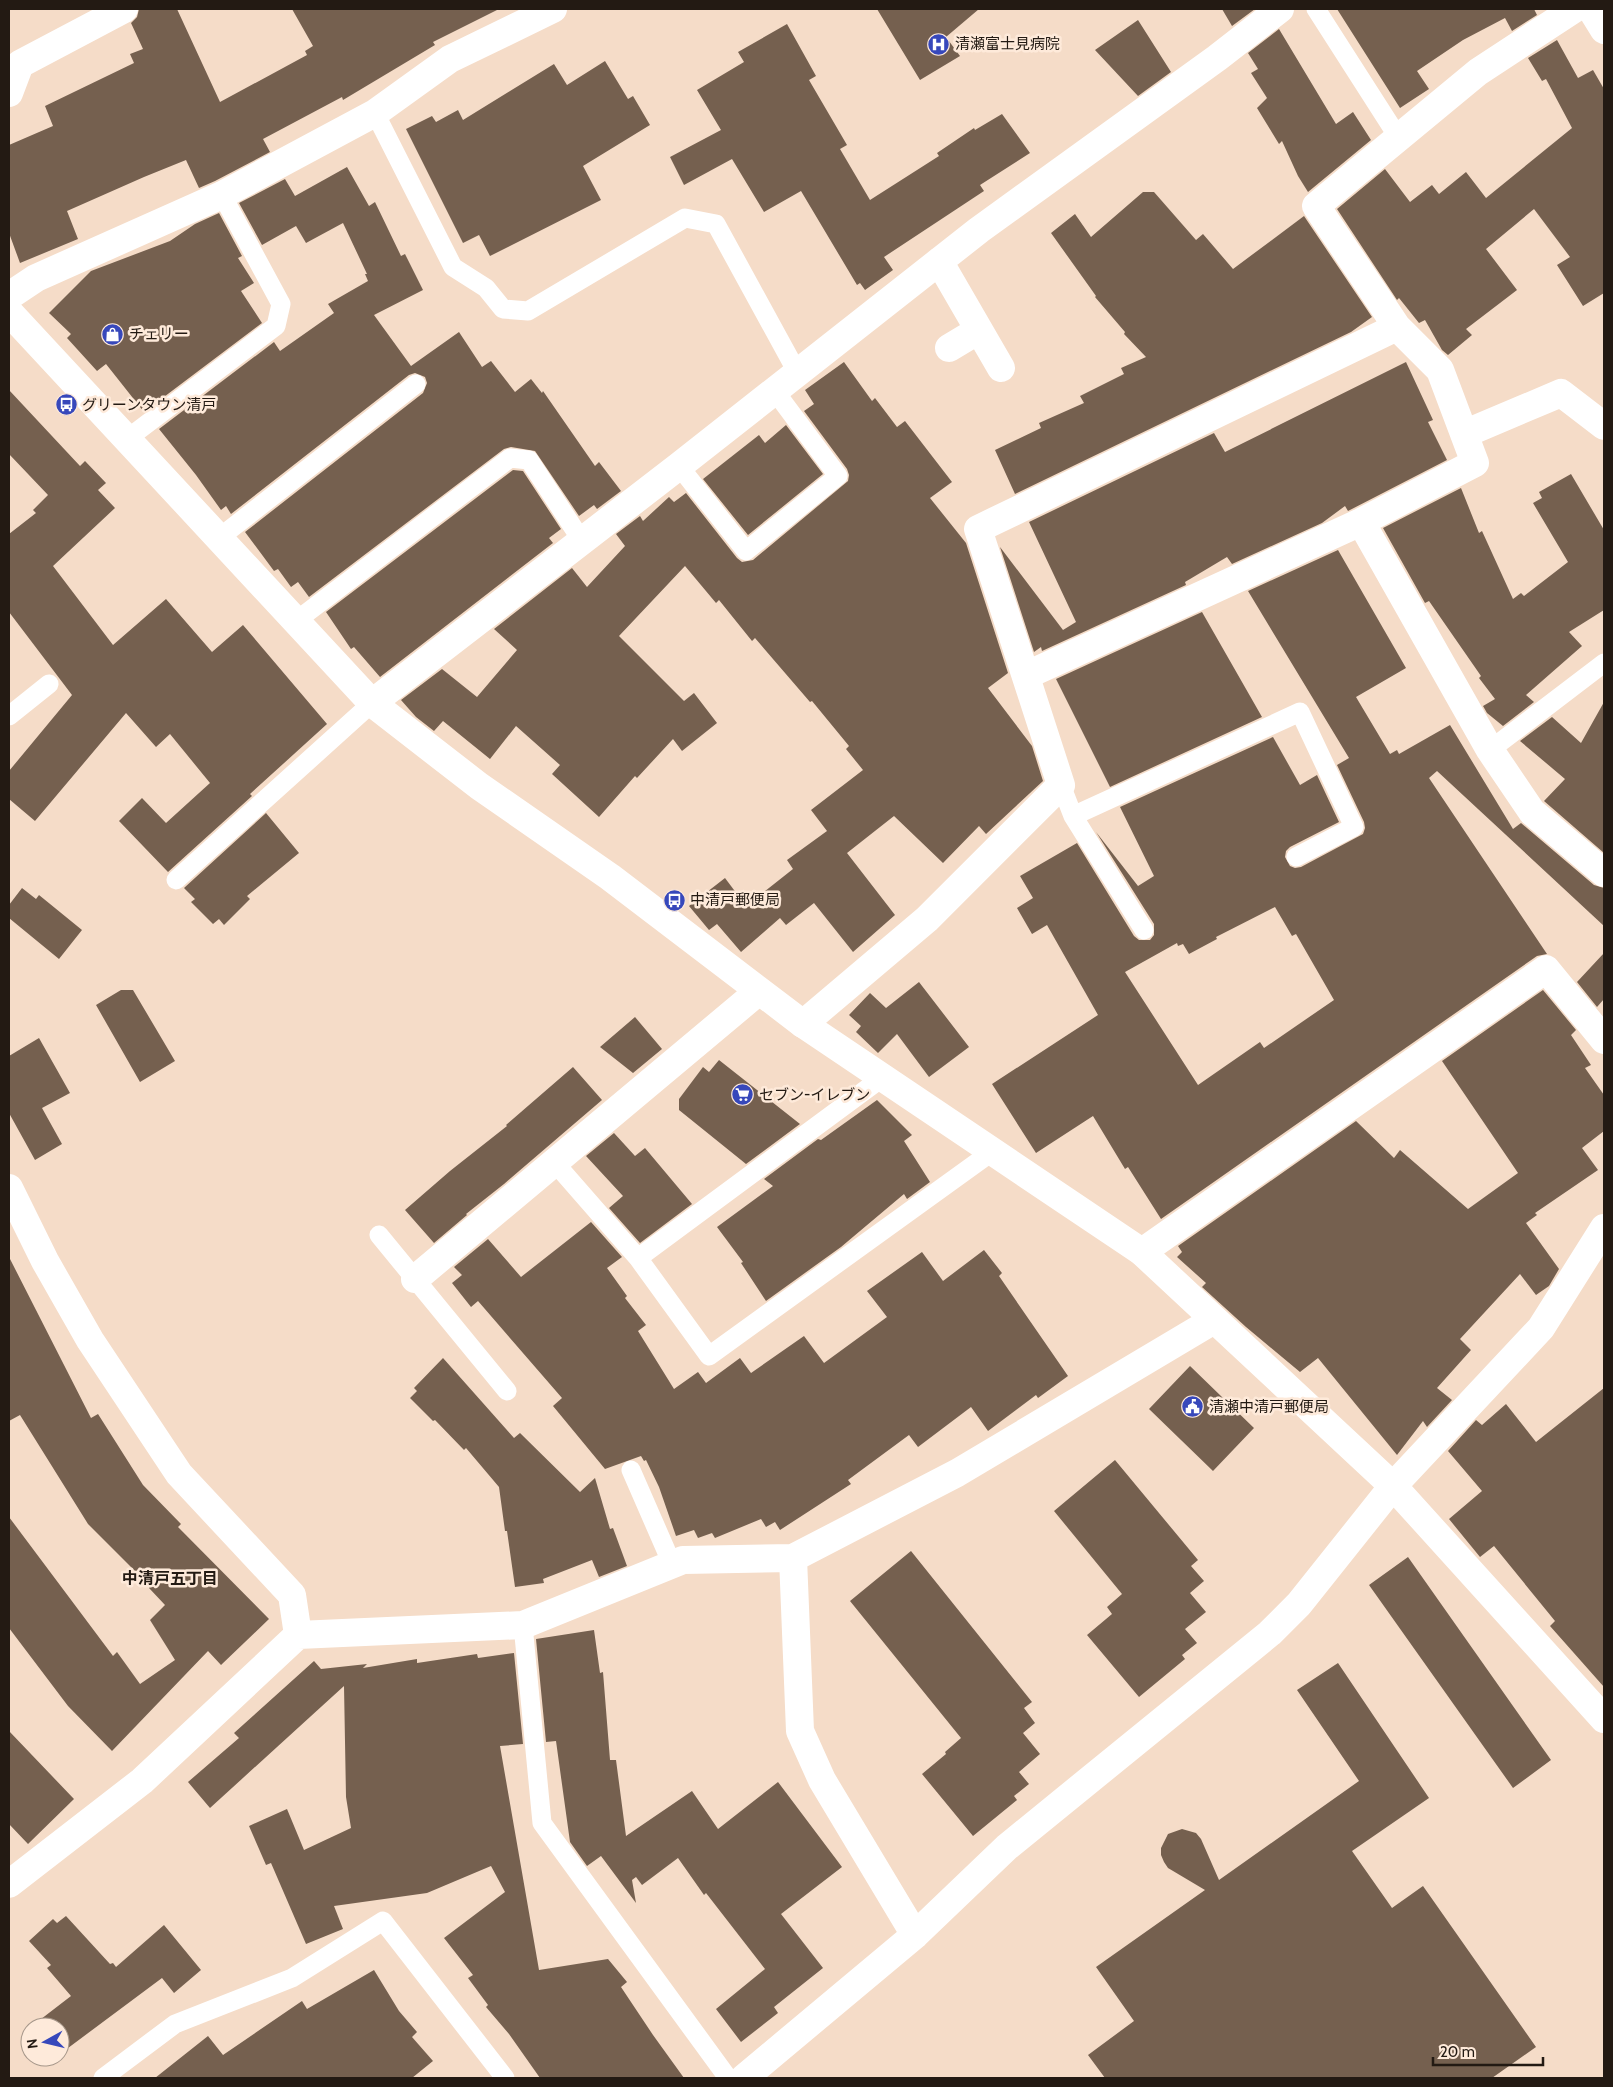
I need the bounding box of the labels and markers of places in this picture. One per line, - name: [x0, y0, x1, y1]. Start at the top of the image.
- hospital icon: 清瀬富士見病院: [927, 32, 951, 56]
- place label: 清瀬富士見病院: [955, 35, 1060, 53]
- shop icon: チェリー: [101, 322, 125, 346]
- place label: チェリー: [129, 325, 189, 343]
- bus stop icon: グリーンタウン清戸: [54, 393, 78, 417]
- place label: グリーンタウン清戸: [82, 396, 216, 414]
- bus stop icon: 中清戸郵便局: [662, 888, 686, 912]
- place label: 中清戸郵便局: [690, 891, 780, 909]
- supermarket icon: セブン-イレブン: [731, 1083, 755, 1107]
- place label: セブン-イレブン: [759, 1086, 870, 1104]
- public building icon: 清瀬中清戸郵便局: [1181, 1395, 1205, 1419]
- place label: 清瀬中清戸郵便局: [1209, 1398, 1329, 1416]

